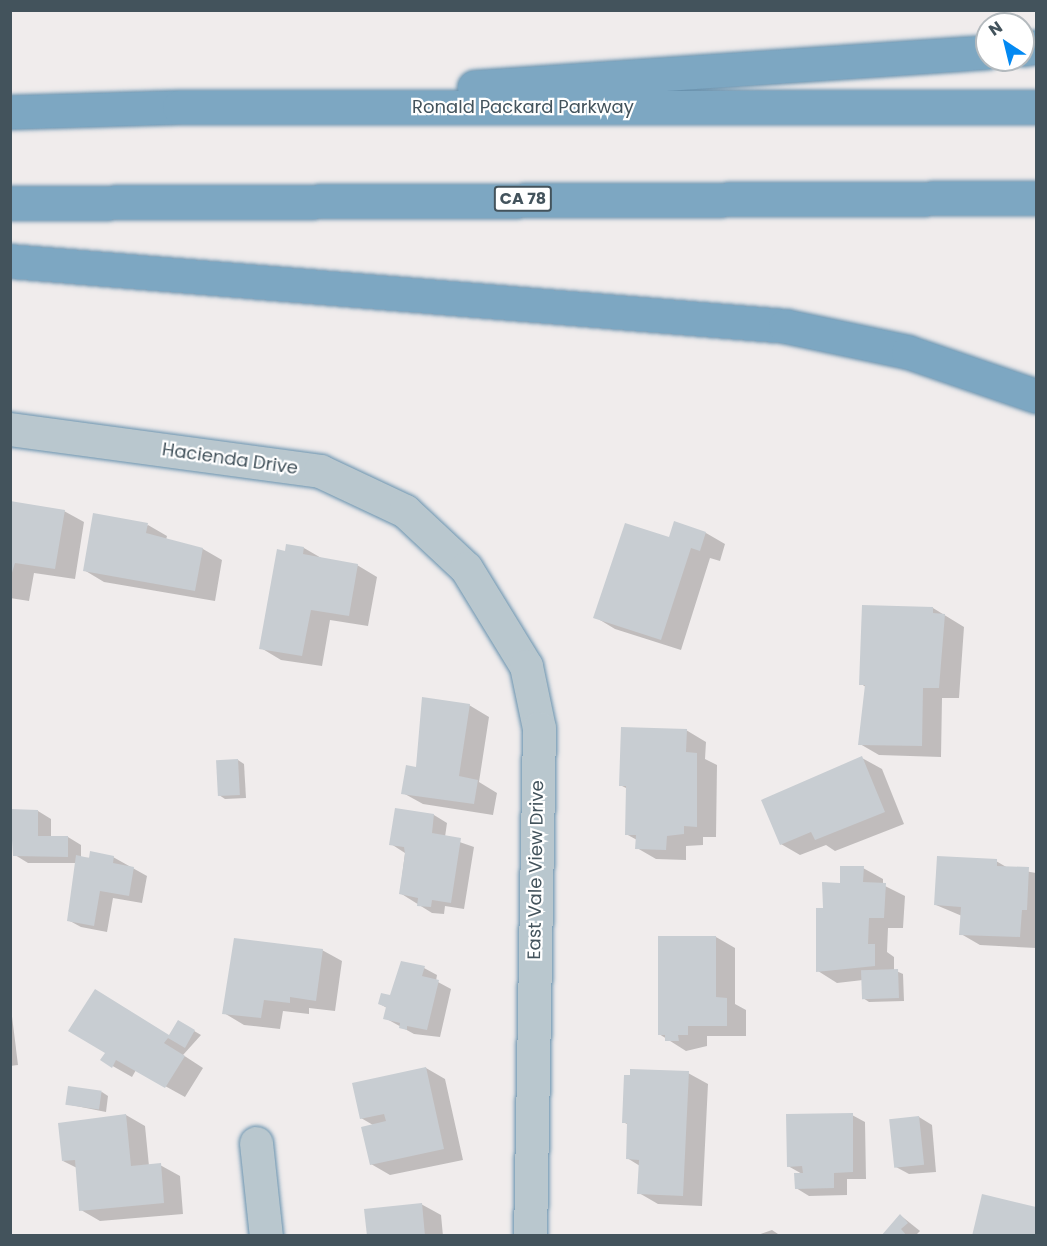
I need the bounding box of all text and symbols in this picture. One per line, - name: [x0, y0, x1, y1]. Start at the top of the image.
- north arrow: [975, 12, 1035, 72]
- text: N: [984, 16, 1007, 41]
- street label: Ronald Packard Parkway: [412, 96, 634, 118]
- road number: CA 78: [493, 186, 553, 212]
- street label: Hacienda Drive: [161, 439, 299, 479]
- street label: East Vale View Drive: [524, 780, 548, 960]

